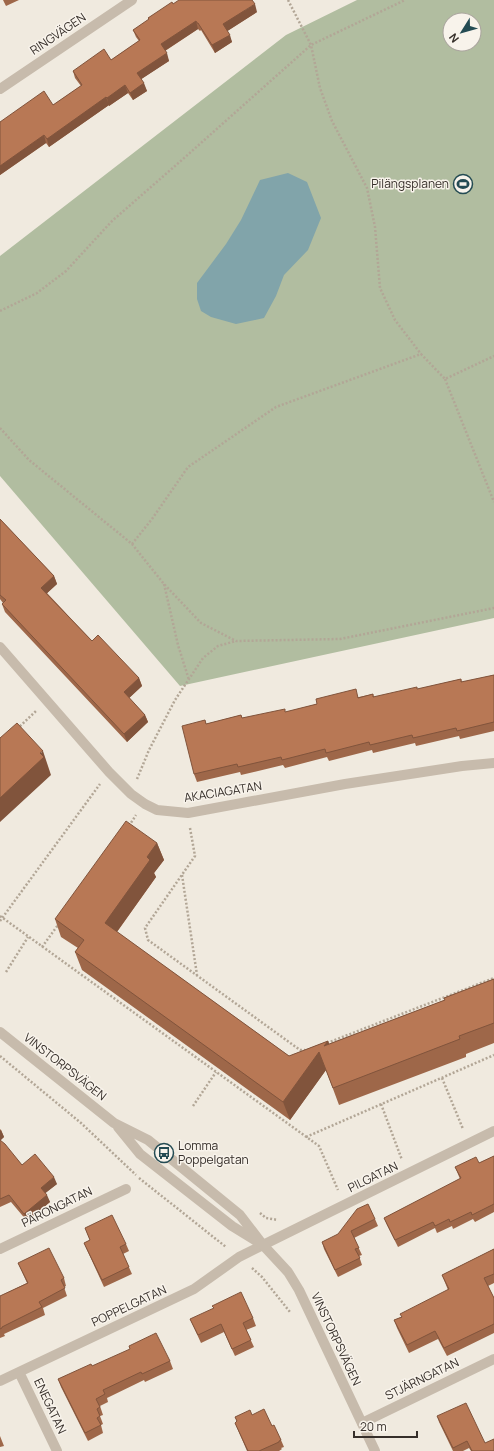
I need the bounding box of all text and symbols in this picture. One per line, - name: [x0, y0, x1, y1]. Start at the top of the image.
- street label: RINGVÄGEN: [26, 9, 89, 59]
- north arrow: [442, 12, 482, 52]
- text: N: [445, 31, 462, 46]
- sports icon: Pilängsplanen: [452, 173, 474, 195]
- place label: Pilängsplanen: [371, 175, 449, 192]
- street label: AKACIAGATAN: [183, 777, 263, 806]
- street label: VINSTORPSVÄGEN: [20, 1029, 110, 1104]
- place label: Lomma Poppelgatan: [178, 1137, 249, 1168]
- bus stop icon: Lomma Poppelgatan: [153, 1142, 175, 1164]
- street label: PILGATAN: [345, 1157, 401, 1196]
- street label: PÄRONGATAN: [19, 1182, 95, 1231]
- street label: POPPELGATAN: [88, 1281, 169, 1330]
- street label: VINSTORPSVÄGEN: [307, 1290, 365, 1388]
- street label: STJÄRNGATAN: [382, 1353, 462, 1404]
- street label: ENEGATAN: [30, 1375, 71, 1436]
- scale bar: [354, 1413, 417, 1439]
- text: 20 m: [360, 1418, 387, 1435]

